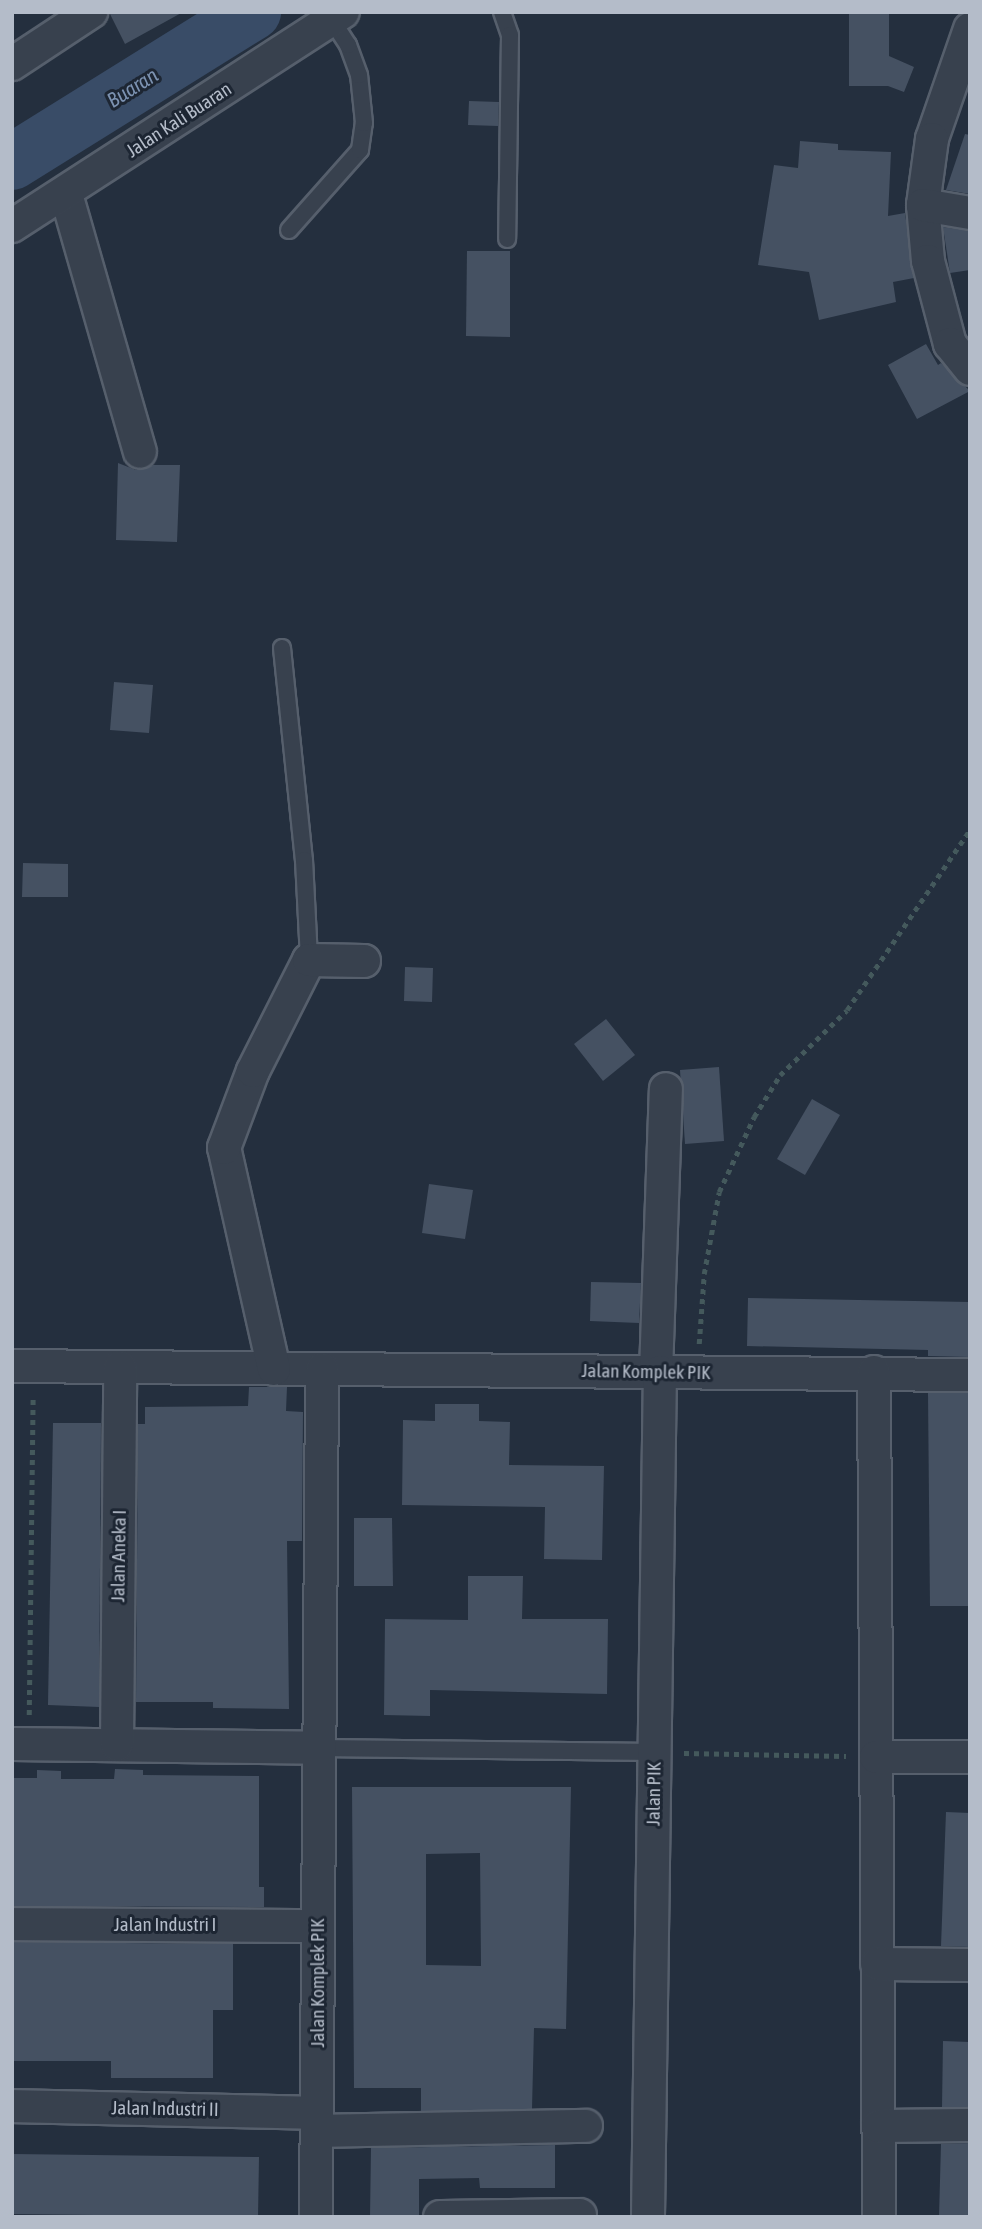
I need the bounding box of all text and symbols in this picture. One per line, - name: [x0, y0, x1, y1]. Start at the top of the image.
- water label: Buaran: [102, 62, 162, 112]
- street label: Jalan Kali Buaran: [122, 78, 236, 162]
- street label: Jalan Komplek PIK: [581, 1359, 711, 1385]
- street label: Jalan Aneka I: [107, 1510, 131, 1602]
- street label: Jalan PIK: [642, 1762, 666, 1826]
- street label: Jalan Industri I: [114, 1914, 216, 1936]
- street label: Jalan Komplek PIK: [307, 1918, 329, 2048]
- street label: Jalan Industri II: [111, 2097, 219, 2121]

